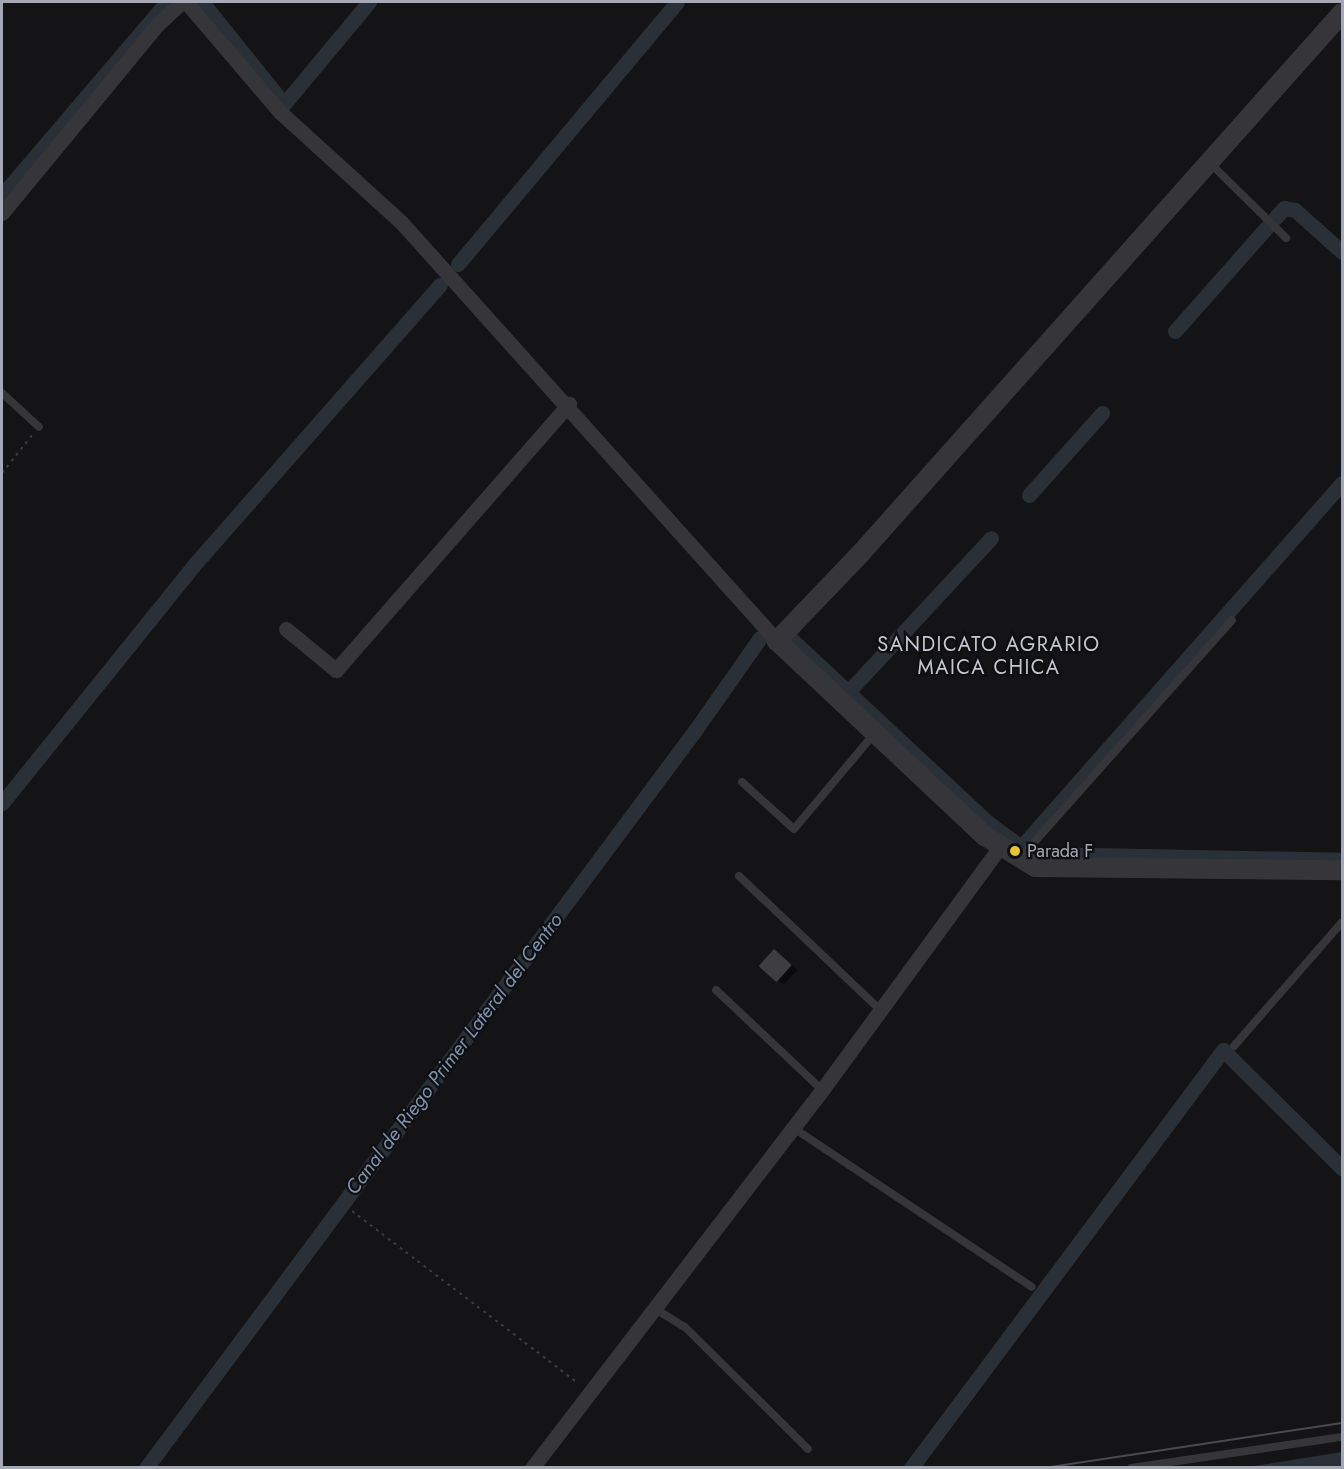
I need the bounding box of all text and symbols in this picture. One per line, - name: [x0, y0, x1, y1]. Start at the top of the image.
- district label: SANDICATO AGRARIO MAICA CHICA: [877, 633, 1101, 680]
- place label: Parada F: [1027, 840, 1093, 862]
- marker: Parada F: [1008, 844, 1022, 858]
- water label: Canal de Riego Primer Lateral del Centro: [340, 909, 568, 1199]

